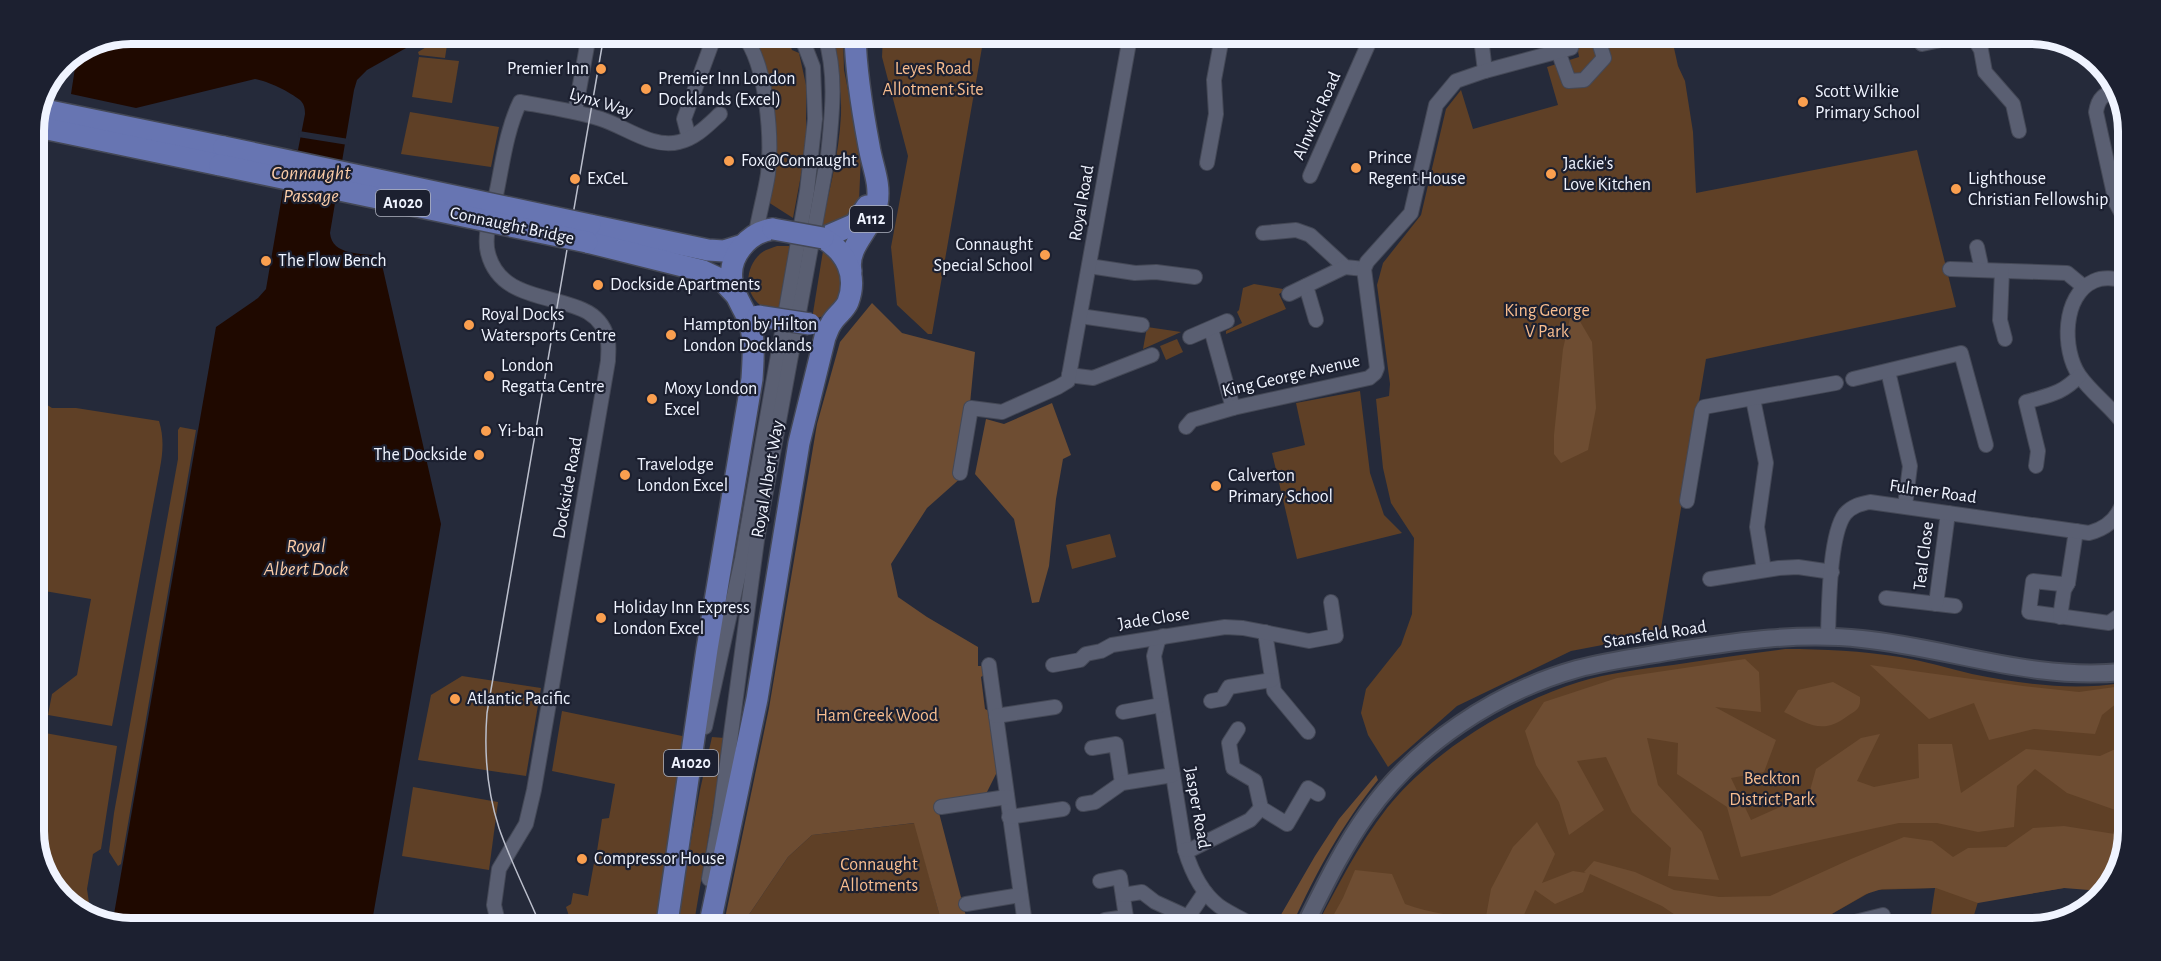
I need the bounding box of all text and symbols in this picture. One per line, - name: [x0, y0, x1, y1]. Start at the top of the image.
- place label: Premier Inn: [507, 60, 589, 78]
- park label: Leyes Road Allotment Site: [882, 60, 984, 99]
- marker: Premier Inn: [594, 62, 608, 76]
- street label: Alnwick Road: [1290, 69, 1344, 163]
- place label: Premier Inn London Docklands (Excel): [658, 70, 796, 109]
- marker: Premier Inn London Docklands (Excel): [639, 82, 653, 96]
- place label: Scott Wilkie Primary School: [1815, 83, 1920, 122]
- street label: Lynx Way: [567, 85, 635, 121]
- marker: Scott Wilkie Primary School: [1796, 95, 1810, 109]
- place label: Prince Regent House: [1368, 149, 1465, 188]
- place label: Fox@Connaught: [741, 152, 857, 170]
- marker: Fox@Connaught: [722, 154, 736, 168]
- place label: Jackie's Love Kitchen: [1563, 155, 1651, 194]
- marker: Prince Regent House: [1349, 161, 1363, 175]
- water label: Connaught Passage: [271, 163, 351, 206]
- street label: Royal Road: [1066, 164, 1098, 242]
- marker: Jackie's Love Kitchen: [1544, 167, 1558, 181]
- place label: ExCeL: [587, 170, 628, 188]
- place label: Lighthouse Christian Fellowship: [1968, 170, 2108, 209]
- marker: ExCeL: [568, 172, 582, 186]
- marker: Lighthouse Christian Fellowship: [1949, 182, 1963, 196]
- road number: A1020: [376, 190, 430, 216]
- street label: Connaught Bridge: [448, 204, 576, 248]
- road number: A112: [850, 206, 892, 232]
- place label: Connaught Special School: [933, 236, 1033, 275]
- marker: Connaught Special School: [1038, 248, 1052, 262]
- place label: The Flow Bench: [278, 252, 387, 270]
- marker: The Flow Bench: [259, 254, 273, 268]
- place label: Dockside Apartments: [610, 276, 761, 294]
- marker: Dockside Apartments: [591, 278, 605, 292]
- park label: King George V Park: [1504, 302, 1590, 341]
- place label: Royal Docks Watersports Centre: [481, 306, 616, 345]
- place label: Hampton by Hilton London Docklands: [683, 316, 817, 355]
- marker: Royal Docks Watersports Centre: [462, 318, 476, 332]
- marker: Hampton by Hilton London Docklands: [664, 328, 678, 342]
- street label: King George Avenue: [1220, 351, 1362, 401]
- place label: London Regatta Centre: [501, 357, 605, 396]
- marker: London Regatta Centre: [482, 369, 496, 383]
- place label: Moxy London Excel: [664, 380, 757, 419]
- marker: Moxy London Excel: [645, 392, 659, 406]
- street label: Royal Albert Way: [749, 419, 787, 539]
- place label: Yi-ban: [498, 422, 544, 440]
- marker: Yi-ban: [479, 424, 493, 438]
- street label: Dockside Road: [550, 436, 586, 540]
- place label: The Dockside: [373, 446, 467, 464]
- marker: The Dockside: [472, 448, 486, 462]
- place label: Travelodge London Excel: [637, 456, 728, 495]
- place label: Calverton Primary School: [1228, 467, 1333, 506]
- marker: Travelodge London Excel: [618, 468, 632, 482]
- street label: Fulmer Road: [1888, 477, 1978, 507]
- marker: Calverton Primary School: [1209, 479, 1223, 493]
- street label: Teal Close: [1911, 521, 1937, 591]
- water label: Royal Albert Dock: [263, 536, 348, 579]
- place label: Holiday Inn Express London Excel: [613, 599, 750, 638]
- street label: Jade Close: [1117, 605, 1191, 633]
- marker: Holiday Inn Express London Excel: [594, 611, 608, 625]
- street label: Stansfeld Road: [1602, 618, 1708, 652]
- place label: Atlantic Pacific: [467, 690, 570, 708]
- marker: Atlantic Pacific: [448, 692, 462, 706]
- park label: Ham Creek Wood: [816, 707, 938, 725]
- road number: A1020: [664, 750, 718, 776]
- street label: Jasper Road: [1181, 766, 1213, 850]
- park label: Beckton District Park: [1729, 770, 1815, 809]
- place label: Compressor House: [594, 850, 725, 868]
- marker: Compressor House: [575, 852, 589, 866]
- park label: Connaught Allotments: [840, 856, 918, 895]

